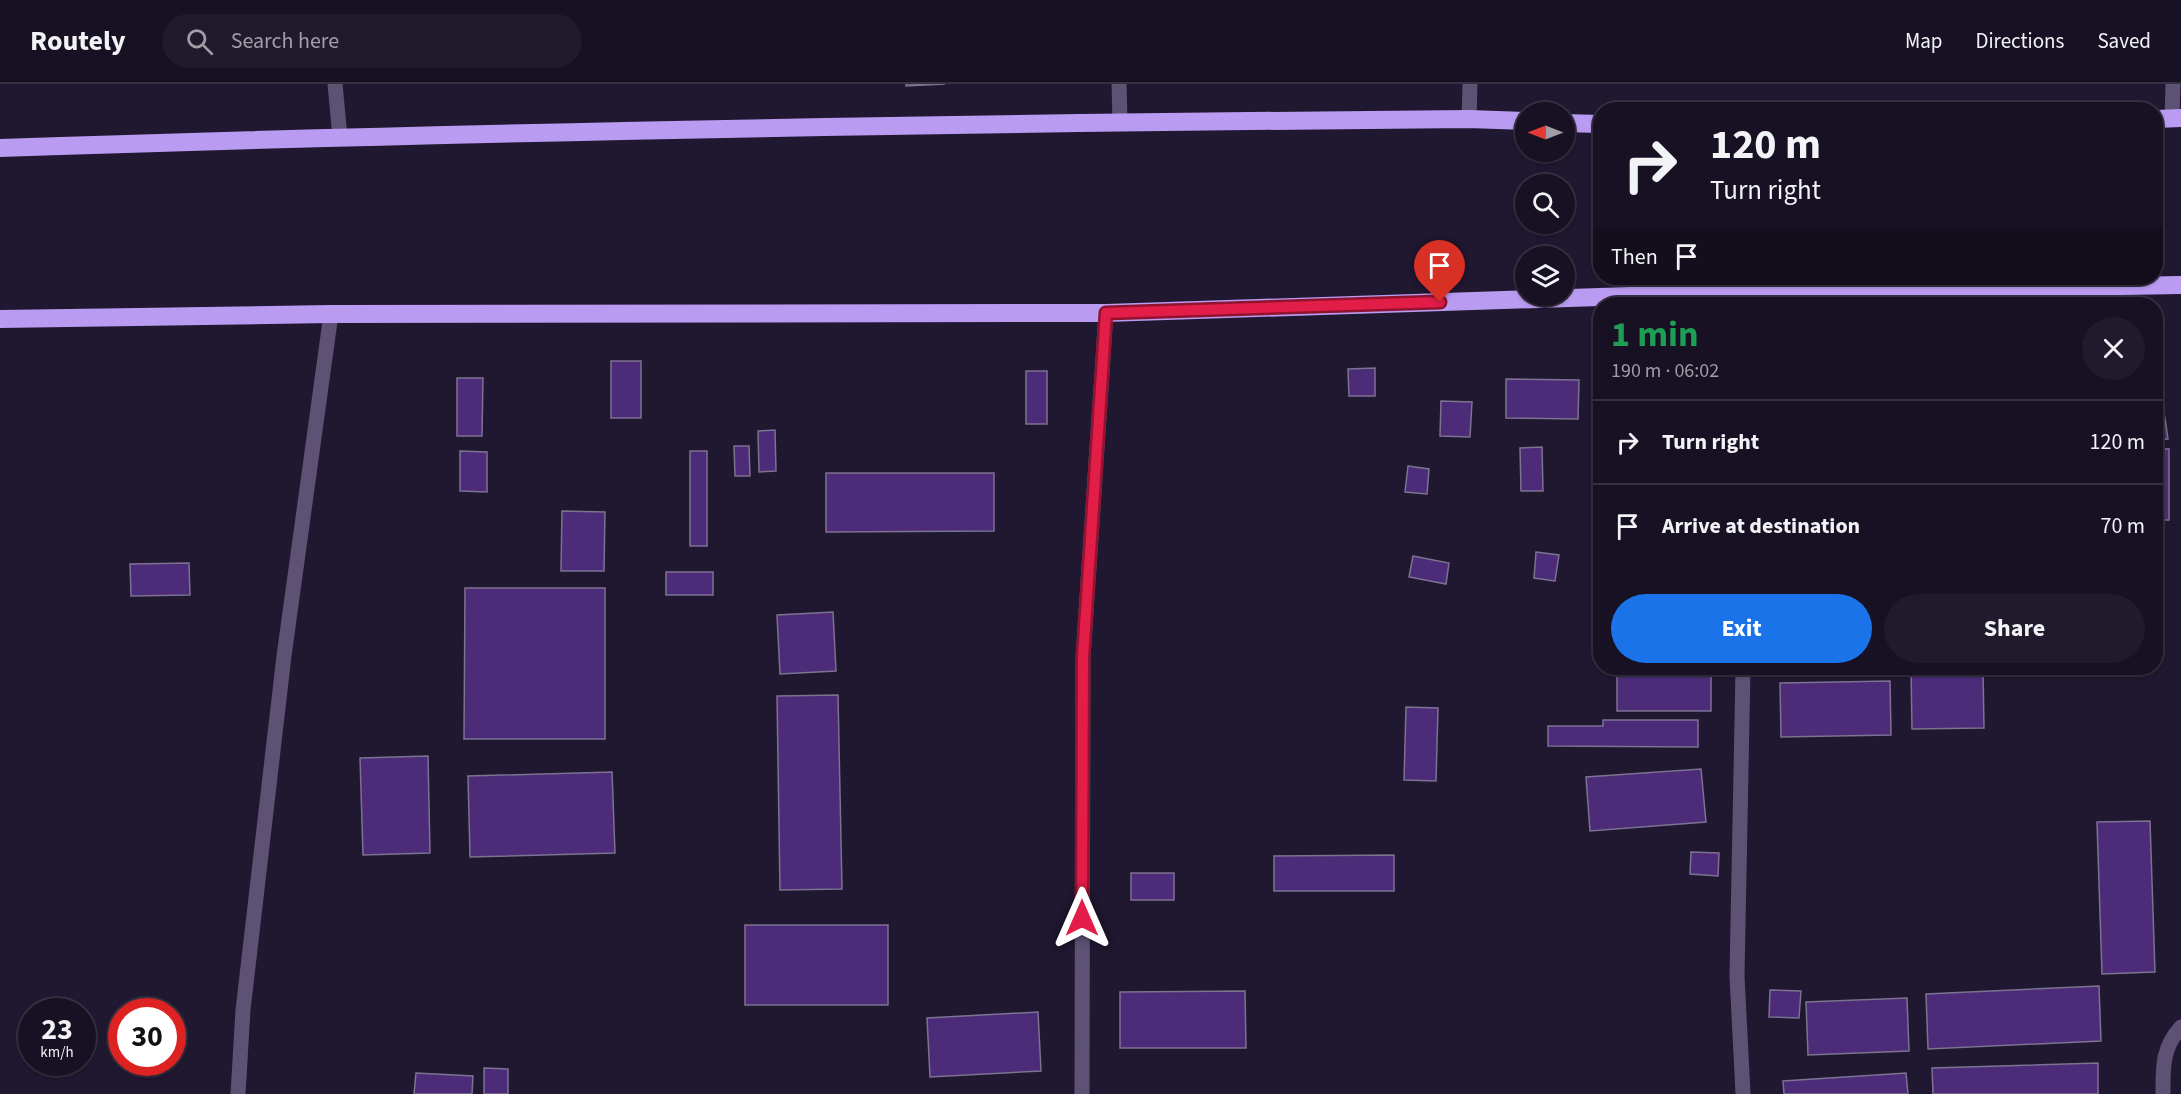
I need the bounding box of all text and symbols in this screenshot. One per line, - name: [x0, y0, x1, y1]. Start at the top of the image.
- search box: [162, 14, 582, 68]
- text: Routely: [30, 21, 126, 61]
- icon: search: [183, 25, 216, 58]
- text: Search here: [231, 25, 339, 57]
- text: Map: [1905, 26, 1943, 56]
- text: Directions: [1976, 26, 2064, 56]
- text: Saved: [2097, 26, 2151, 56]
- north arrow: [1515, 102, 1575, 162]
- map controls: [1515, 102, 1575, 306]
- text: 120 m: [1710, 115, 1821, 175]
- icon: right: [1611, 126, 1689, 204]
- text: Turn right: [1710, 171, 1821, 210]
- button: search: [1515, 174, 1575, 234]
- pin: [1414, 240, 1465, 302]
- icon: arrive: [1670, 240, 1703, 273]
- text: Then: [1611, 241, 1658, 273]
- button: layers: [1515, 246, 1575, 306]
- icon: arrive: [1423, 249, 1456, 282]
- text: 1 min: [1611, 309, 1699, 360]
- button: close: [2082, 317, 2145, 380]
- text: 190 m · 06:02: [1611, 357, 1719, 385]
- icon: right: [1611, 426, 1644, 459]
- text: Turn right: [1662, 426, 1759, 458]
- text: 120 m: [2090, 426, 2145, 458]
- icon: arrive: [1611, 510, 1644, 543]
- text: Arrive at destination: [1662, 510, 1860, 542]
- text: 70 m: [2100, 510, 2145, 542]
- button: Exit: [1611, 594, 1872, 663]
- button: Share: [1884, 594, 2145, 663]
- position arrow: [1050, 886, 1114, 950]
- speed limit sign: 30: [108, 998, 186, 1076]
- text: 23: [41, 1008, 73, 1051]
- text: km/h: [40, 1042, 74, 1063]

